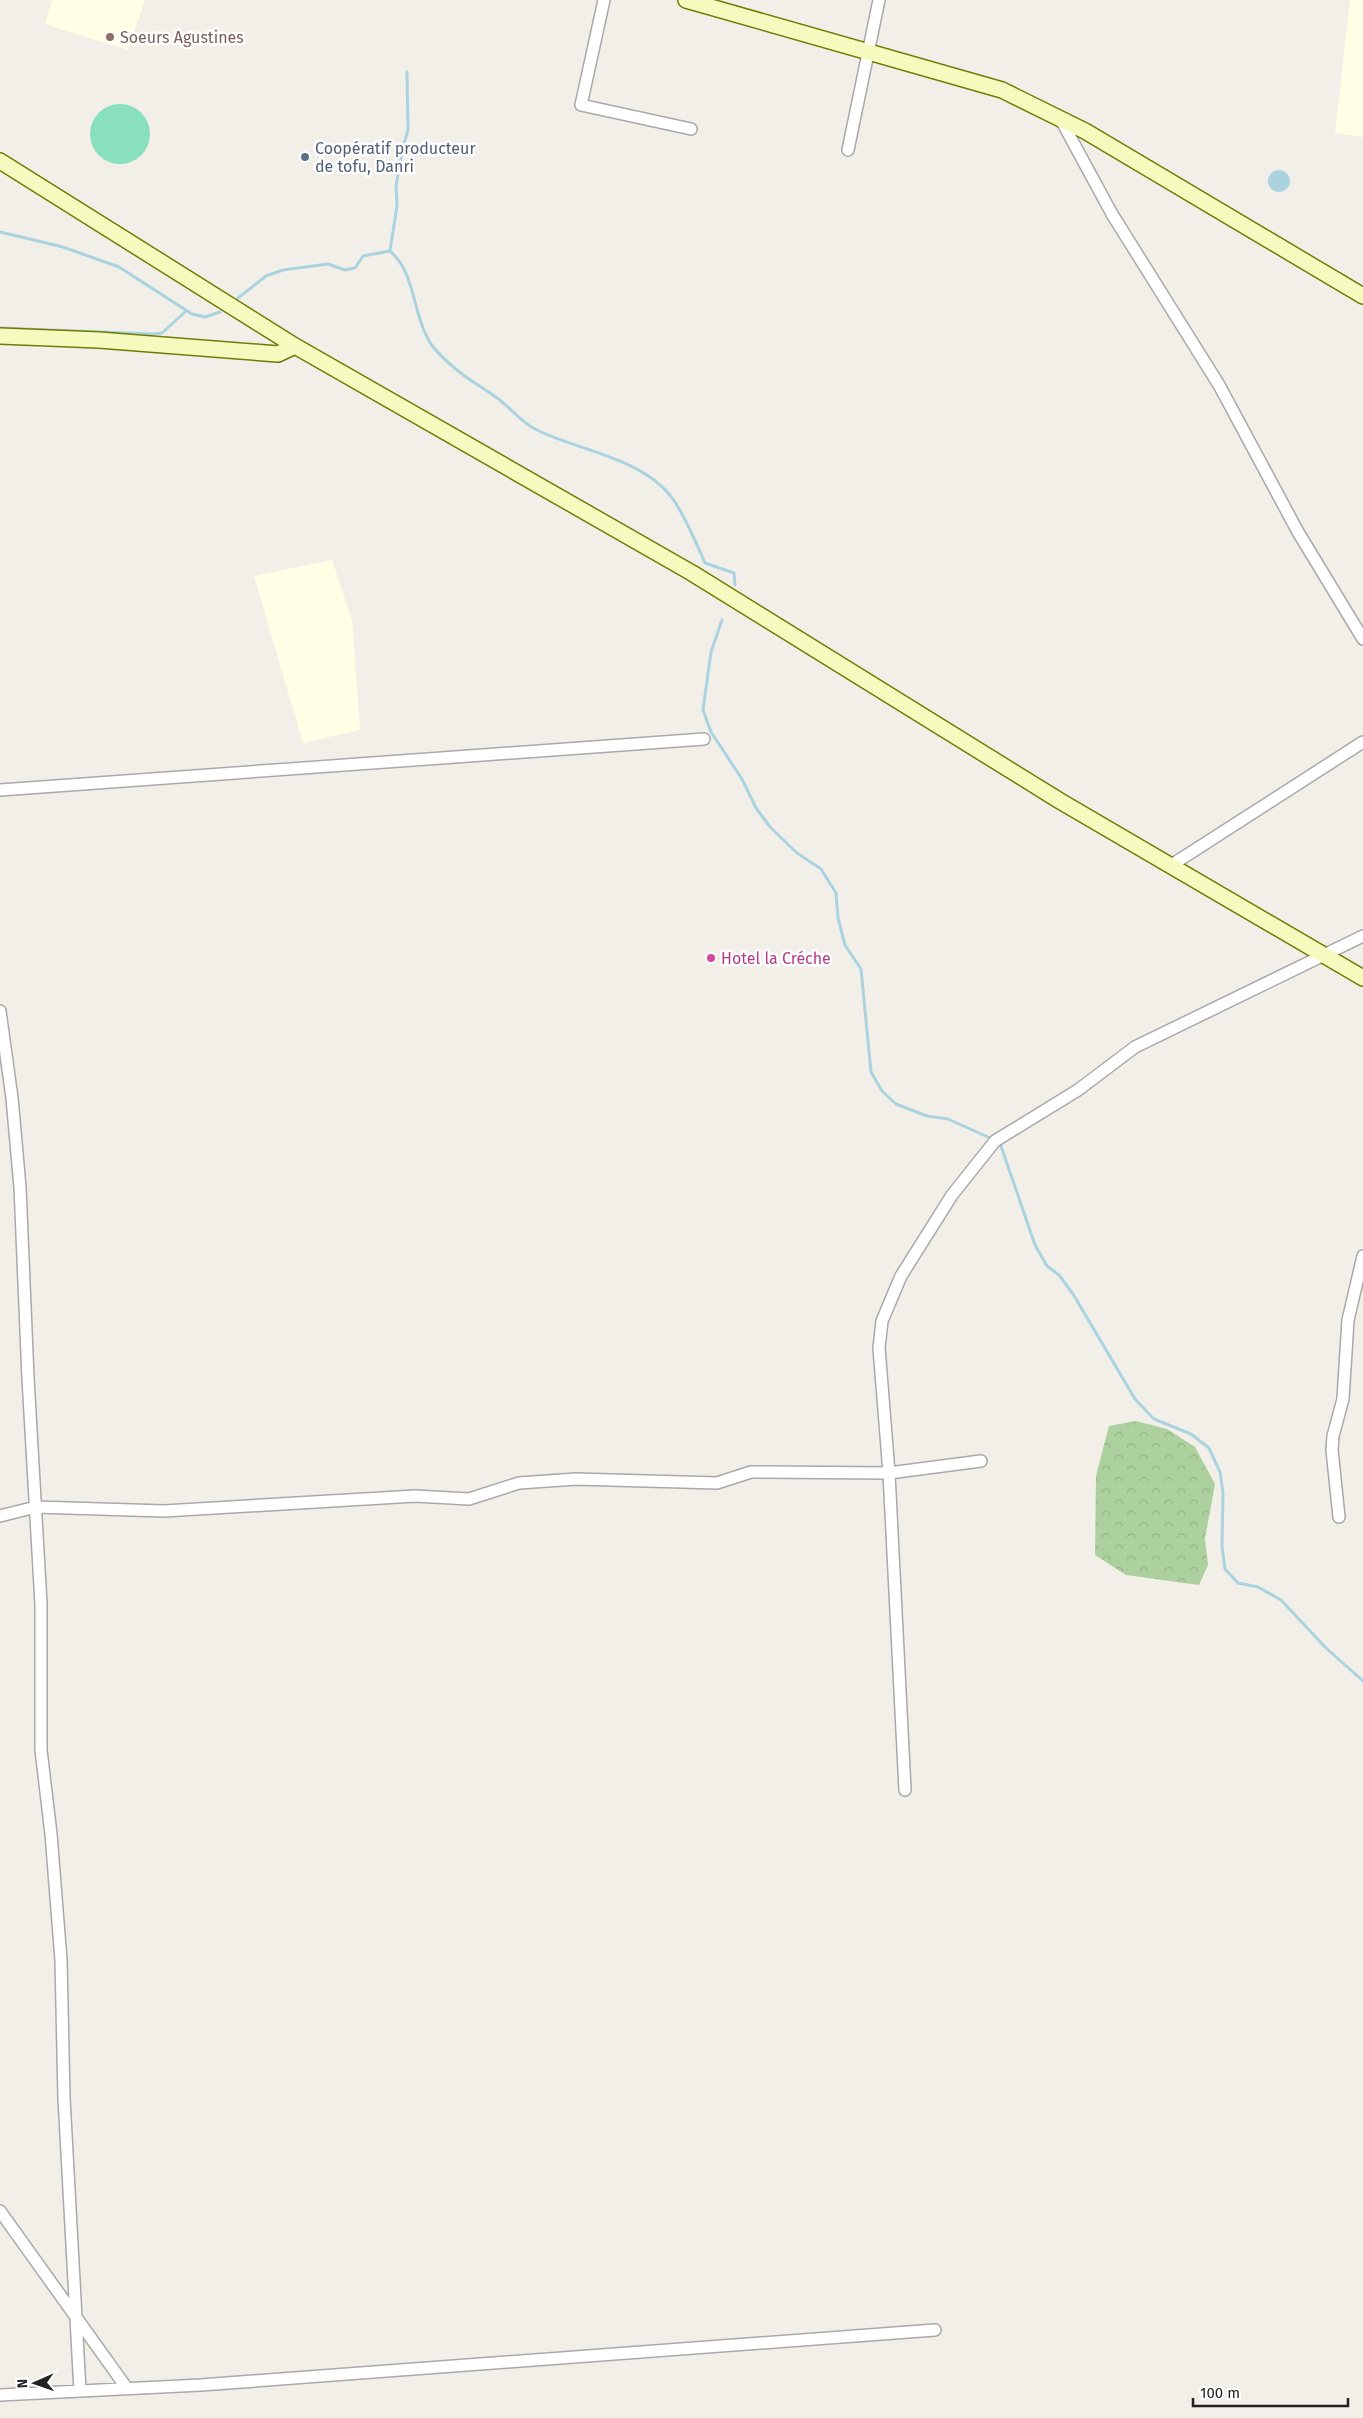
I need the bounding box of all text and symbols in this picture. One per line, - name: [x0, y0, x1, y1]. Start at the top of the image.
- place label: Soeurs Agustines: [120, 28, 244, 47]
- marker: Soeurs Agustines: [104, 31, 116, 43]
- place label: Coopératif producteur de tofu, Danri: [315, 139, 476, 176]
- marker: Coopératif producteur de tofu, Danri: [299, 151, 311, 163]
- place label: Hotel la Créche: [721, 949, 831, 968]
- marker: Hotel la Créche: [705, 952, 717, 964]
- north arrow: [10, 2358, 60, 2408]
- scale bar: [1193, 2376, 1348, 2408]
- text: N: [14, 2378, 31, 2388]
- text: 100 m: [1200, 2384, 1240, 2402]

